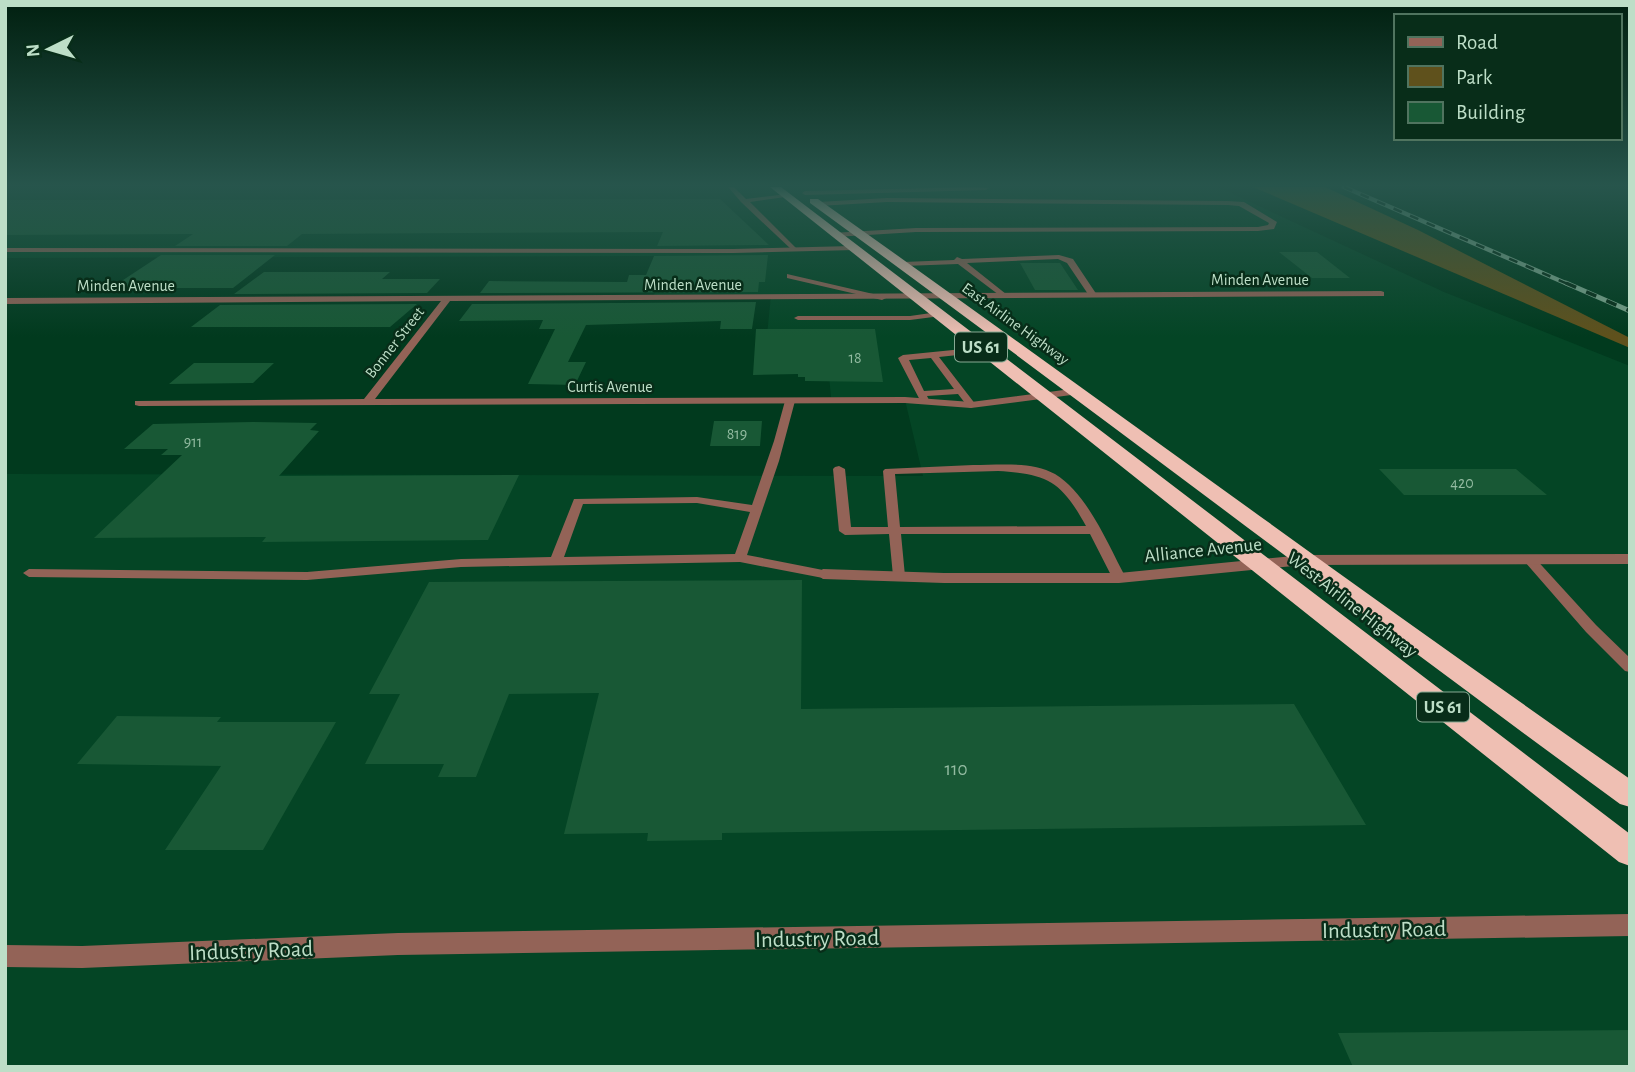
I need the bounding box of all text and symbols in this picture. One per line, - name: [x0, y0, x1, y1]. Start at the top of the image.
- north arrow: [14, 14, 84, 84]
- legend: [1394, 14, 1621, 140]
- text: Road: [1456, 32, 1498, 53]
- text: N: [24, 43, 44, 58]
- text: Park: [1456, 67, 1493, 88]
- text: Building: [1456, 102, 1526, 123]
- street label: Minden Avenue: [1211, 272, 1309, 288]
- street label: Minden Avenue: [644, 277, 742, 293]
- street label: Minden Avenue: [77, 278, 175, 294]
- street label: East Airline Highway: [958, 280, 1072, 369]
- street label: Bonner Street: [362, 304, 427, 381]
- road number: US 61: [955, 332, 1007, 362]
- house number: 18: [848, 350, 862, 366]
- street label: Curtis Avenue: [567, 379, 653, 395]
- house number: 819: [727, 426, 747, 442]
- house number: 911: [184, 434, 202, 450]
- house number: 420: [1450, 475, 1474, 491]
- street label: Alliance Avenue: [1144, 535, 1263, 566]
- street label: West Airline Highway: [1283, 549, 1421, 662]
- road number: US 61: [1417, 692, 1469, 722]
- house number: 110: [944, 760, 968, 779]
- street label: Industry Road: [1322, 918, 1446, 943]
- street label: Industry Road: [755, 927, 879, 952]
- street label: Industry Road: [189, 938, 314, 965]

